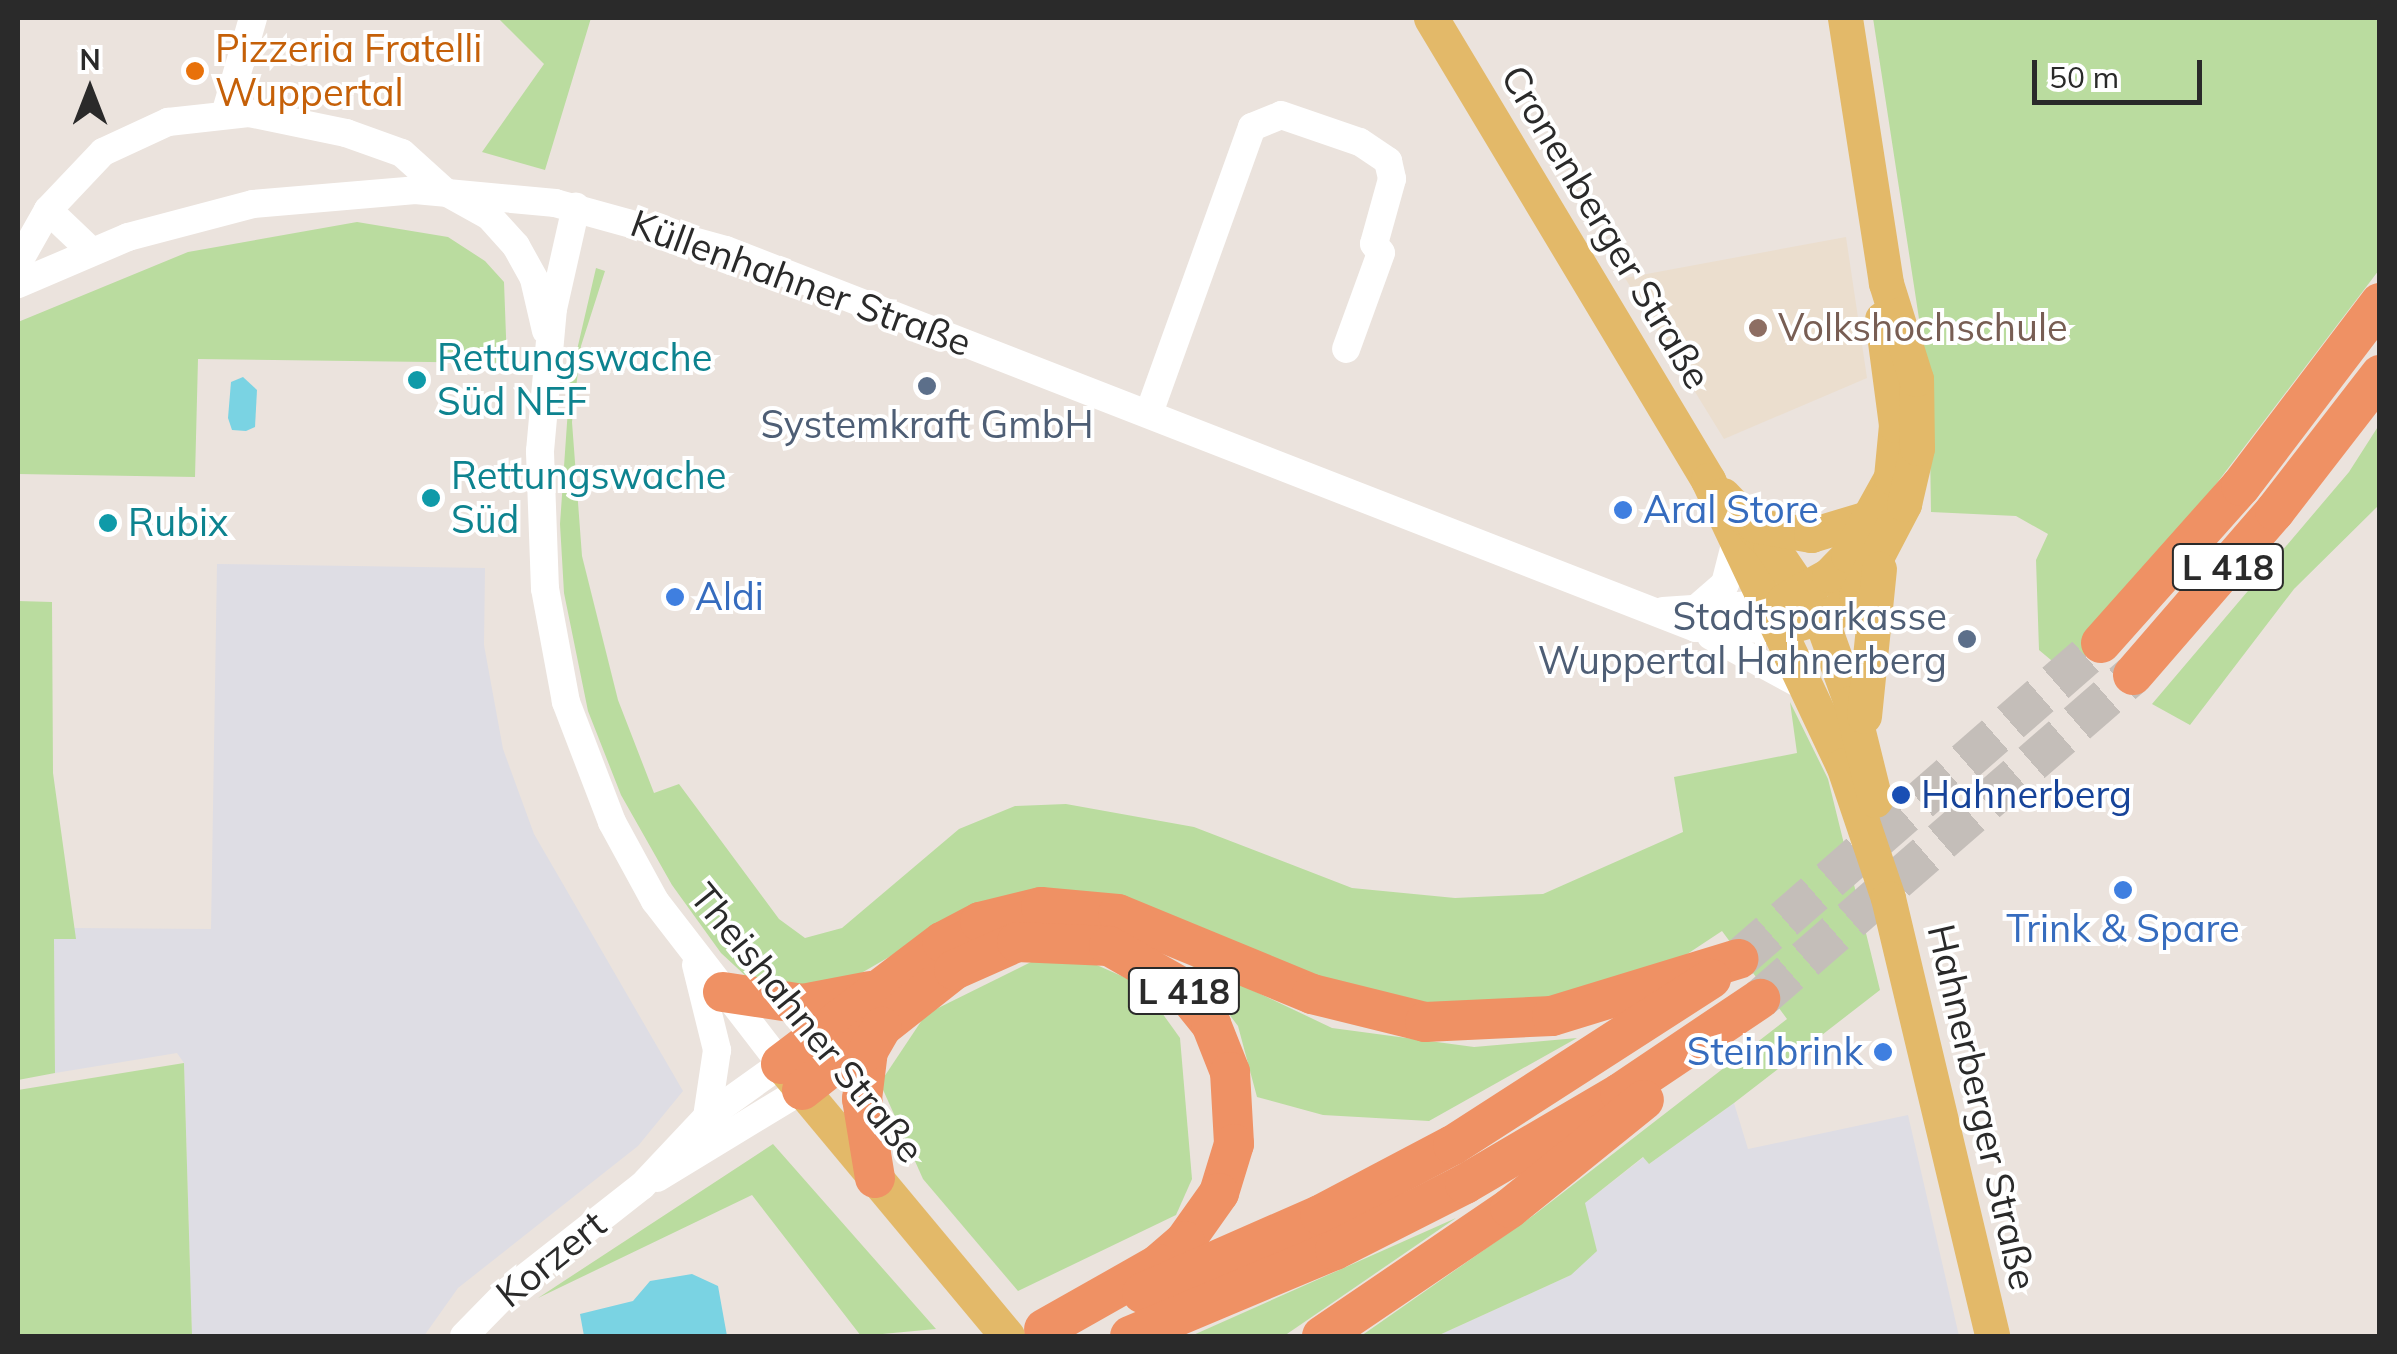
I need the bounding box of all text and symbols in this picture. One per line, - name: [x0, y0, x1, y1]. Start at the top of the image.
- place label: Pizzeria Fratelli Wuppertal: [215, 26, 482, 115]
- north arrow: [40, 40, 140, 140]
- scale bar: [2037, 40, 2207, 102]
- text: N: [79, 42, 101, 77]
- street label: Cronenberger Straße: [1491, 57, 1721, 397]
- text: 50 m: [2049, 58, 2119, 96]
- marker: Pizzeria Fratelli Wuppertal: [184, 60, 206, 82]
- street label: Küllenhahner Straße: [625, 200, 977, 366]
- place label: Volkshochschule: [1778, 305, 2068, 351]
- marker: Volkshochschule: [1747, 317, 1769, 339]
- place label: Rettungswache Süd NEF: [437, 335, 712, 424]
- marker: Rettungswache Süd NEF: [406, 369, 428, 391]
- marker: Systemkraft GmbH: [916, 375, 938, 397]
- place label: Systemkraft GmbH: [760, 402, 1094, 448]
- place label: Rettungswache Süd: [451, 453, 726, 542]
- marker: Rettungswache Süd: [420, 487, 442, 509]
- place label: Aral Store: [1643, 487, 1819, 533]
- marker: Aral Store: [1612, 499, 1634, 521]
- place label: Rubix: [128, 500, 228, 546]
- marker: Rubix: [97, 512, 119, 534]
- road number: L 418: [2170, 537, 2286, 597]
- place label: Aldi: [695, 574, 764, 620]
- marker: Aldi: [664, 586, 686, 608]
- place label: Stadtsparkasse Wuppertal Hahnerberg: [1538, 594, 1947, 684]
- marker: Stadtsparkasse Wuppertal Hahnerberg: [1956, 628, 1978, 650]
- place label: Hahnerberg: [1921, 772, 2132, 818]
- marker: Hahnerberg: [1890, 784, 1912, 806]
- street label: Theishahner Straße: [680, 874, 934, 1172]
- marker: Trink & Spare: [2112, 879, 2134, 901]
- place label: Trink & Spare: [2006, 906, 2240, 952]
- street label: Hahnerberger Straße: [1918, 920, 2046, 1294]
- road number: L 418: [1126, 961, 1242, 1021]
- place label: Steinbrink: [1687, 1029, 1863, 1075]
- marker: Steinbrink: [1872, 1041, 1894, 1063]
- street label: Korzert: [487, 1201, 615, 1317]

